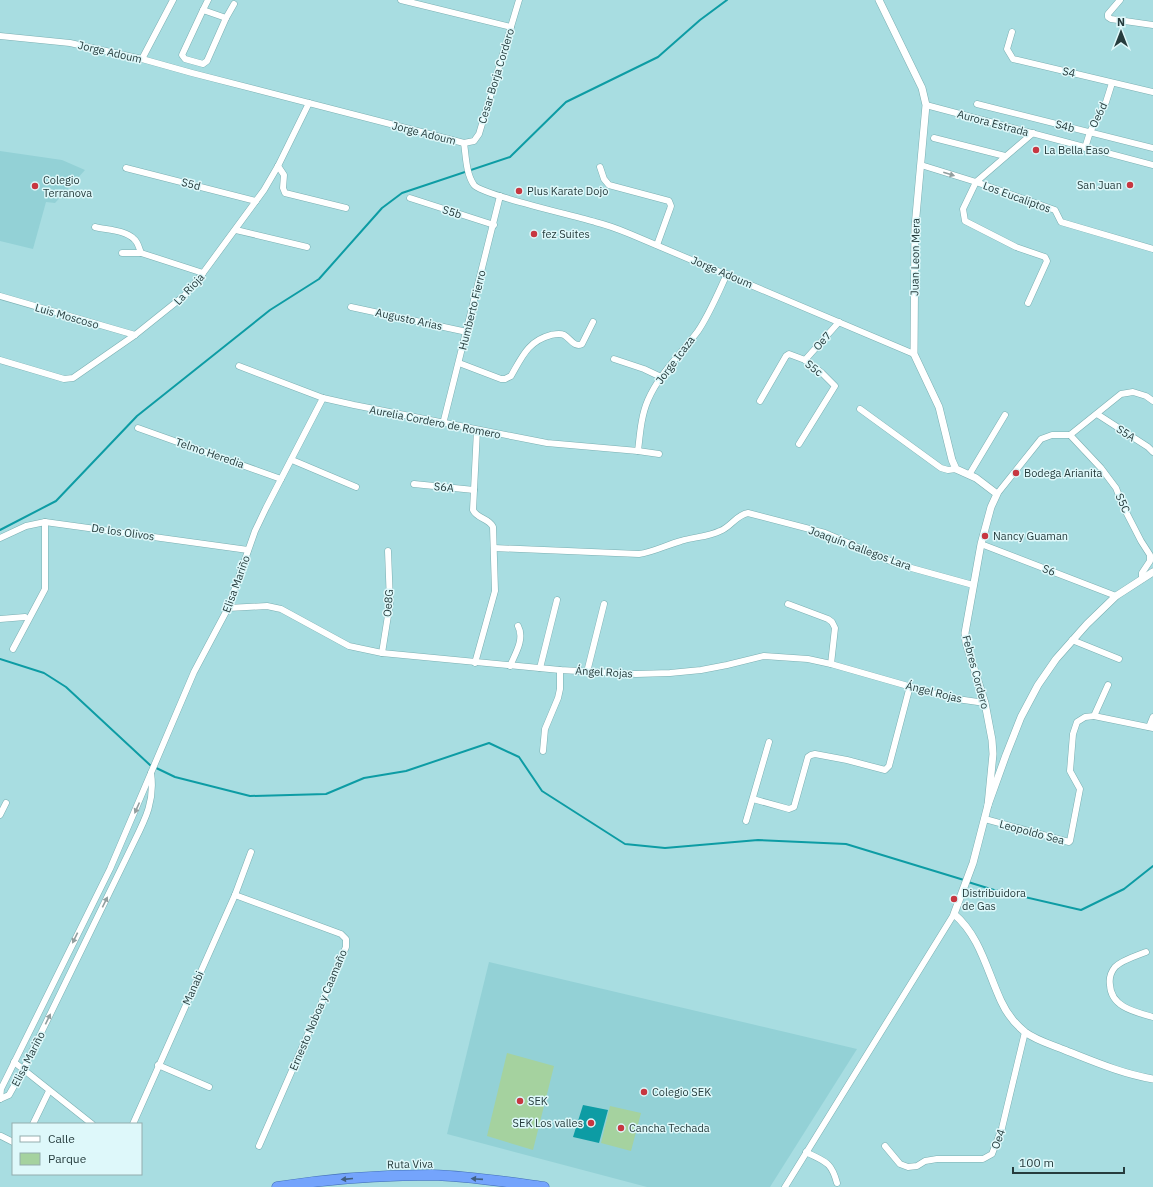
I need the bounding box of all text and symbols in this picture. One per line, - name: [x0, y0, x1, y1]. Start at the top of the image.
- north arrow: [1101, 12, 1141, 52]
- text: N: [1117, 15, 1125, 29]
- street label: Cesar Borja Cordero: [475, 27, 517, 125]
- street label: Jorge Adoum: [77, 38, 143, 66]
- street label: S4: [1061, 64, 1077, 80]
- street label: Oe6d: [1086, 100, 1110, 130]
- street label: Aurora Estrada: [956, 107, 1030, 139]
- street label: S4b: [1054, 117, 1076, 135]
- street label: Jorge Adoum: [391, 118, 457, 148]
- place label: La Bella Easo: [1044, 143, 1109, 157]
- marker: La Bella Easo: [1031, 145, 1041, 155]
- one-way arrow: [943, 171, 955, 177]
- place label: Colegio Terranova: [43, 173, 92, 200]
- street label: S5d: [180, 175, 202, 193]
- street label: Los Eucaliptos: [981, 178, 1053, 216]
- place label: San Juan: [1077, 178, 1122, 192]
- marker: San Juan: [1125, 180, 1135, 190]
- marker: Colegio Terranova: [30, 181, 40, 191]
- place label: Plus Karate Dojo: [527, 184, 608, 198]
- marker: Plus Karate Dojo: [514, 186, 524, 196]
- street label: S5b: [441, 202, 463, 222]
- street label: Juan Leon Mera: [907, 218, 923, 296]
- place label: fez Suites: [542, 227, 590, 241]
- marker: fez Suites: [529, 229, 539, 239]
- street label: Jorge Adoum: [689, 253, 755, 291]
- street label: Humberto Fierro: [455, 269, 489, 351]
- street label: La Rioja: [171, 270, 207, 308]
- street label: Luis Moscoso: [33, 300, 101, 332]
- street label: Augusto Arias: [374, 305, 444, 333]
- street label: Oe7: [810, 329, 834, 353]
- street label: Jorge Icaza: [652, 333, 698, 387]
- street label: S5c: [802, 357, 826, 379]
- street label: Aurelia Cordero de Romero: [368, 402, 502, 442]
- street label: S5A: [1114, 422, 1138, 444]
- street label: Telmo Heredia: [174, 435, 246, 471]
- place label: Bodega Arianita: [1024, 466, 1103, 480]
- marker: Bodega Arianita: [1011, 468, 1021, 478]
- street label: S6A: [433, 479, 455, 495]
- street label: S5C: [1113, 491, 1133, 515]
- street label: De los Olivos: [91, 521, 155, 543]
- street label: Joaquín Gallegos Lara: [807, 523, 913, 573]
- place label: Nancy Guaman: [993, 529, 1068, 543]
- marker: Nancy Guaman: [980, 531, 990, 541]
- street label: Elisa Mariño: [219, 553, 253, 615]
- street label: S6: [1040, 561, 1058, 579]
- street label: Oe8G: [380, 589, 396, 617]
- street label: Febres Cordero: [959, 634, 993, 710]
- street label: Ángel Rojas: [575, 664, 633, 680]
- street label: Ángel Rojas: [904, 678, 964, 706]
- one-way arrow: [133, 802, 140, 814]
- street label: Leopoldo Sea: [998, 817, 1066, 847]
- place label: Distribuidora de Gas: [962, 886, 1026, 913]
- marker: Distribuidora de Gas: [949, 894, 959, 904]
- one-way arrow: [102, 896, 108, 908]
- one-way arrow: [72, 933, 78, 944]
- street label: Ernesto Noboa y Caamaño: [286, 947, 350, 1073]
- street label: Manabi: [179, 969, 207, 1007]
- one-way arrow: [45, 1013, 51, 1024]
- street label: Elisa Mariño: [8, 1029, 48, 1089]
- place label: Colegio SEK: [652, 1085, 711, 1099]
- marker: Colegio SEK: [639, 1087, 649, 1097]
- place label: SEK: [528, 1094, 548, 1108]
- marker: SEK: [515, 1096, 525, 1106]
- place label: SEK Los valles: [513, 1116, 583, 1130]
- marker: SEK Los valles: [586, 1118, 596, 1128]
- place label: Cancha Techada: [629, 1121, 710, 1135]
- legend: [12, 1123, 142, 1175]
- marker: Cancha Techada: [616, 1123, 626, 1133]
- street label: Oe4: [988, 1127, 1008, 1151]
- text: Calle: [48, 1131, 75, 1146]
- scale bar: [1013, 1149, 1124, 1175]
- text: Parque: [48, 1151, 87, 1166]
- text: 100 m: [1019, 1155, 1054, 1170]
- street label: Ruta Viva: [387, 1157, 433, 1171]
- one-way arrow: [341, 1175, 353, 1182]
- one-way arrow: [471, 1175, 483, 1182]

